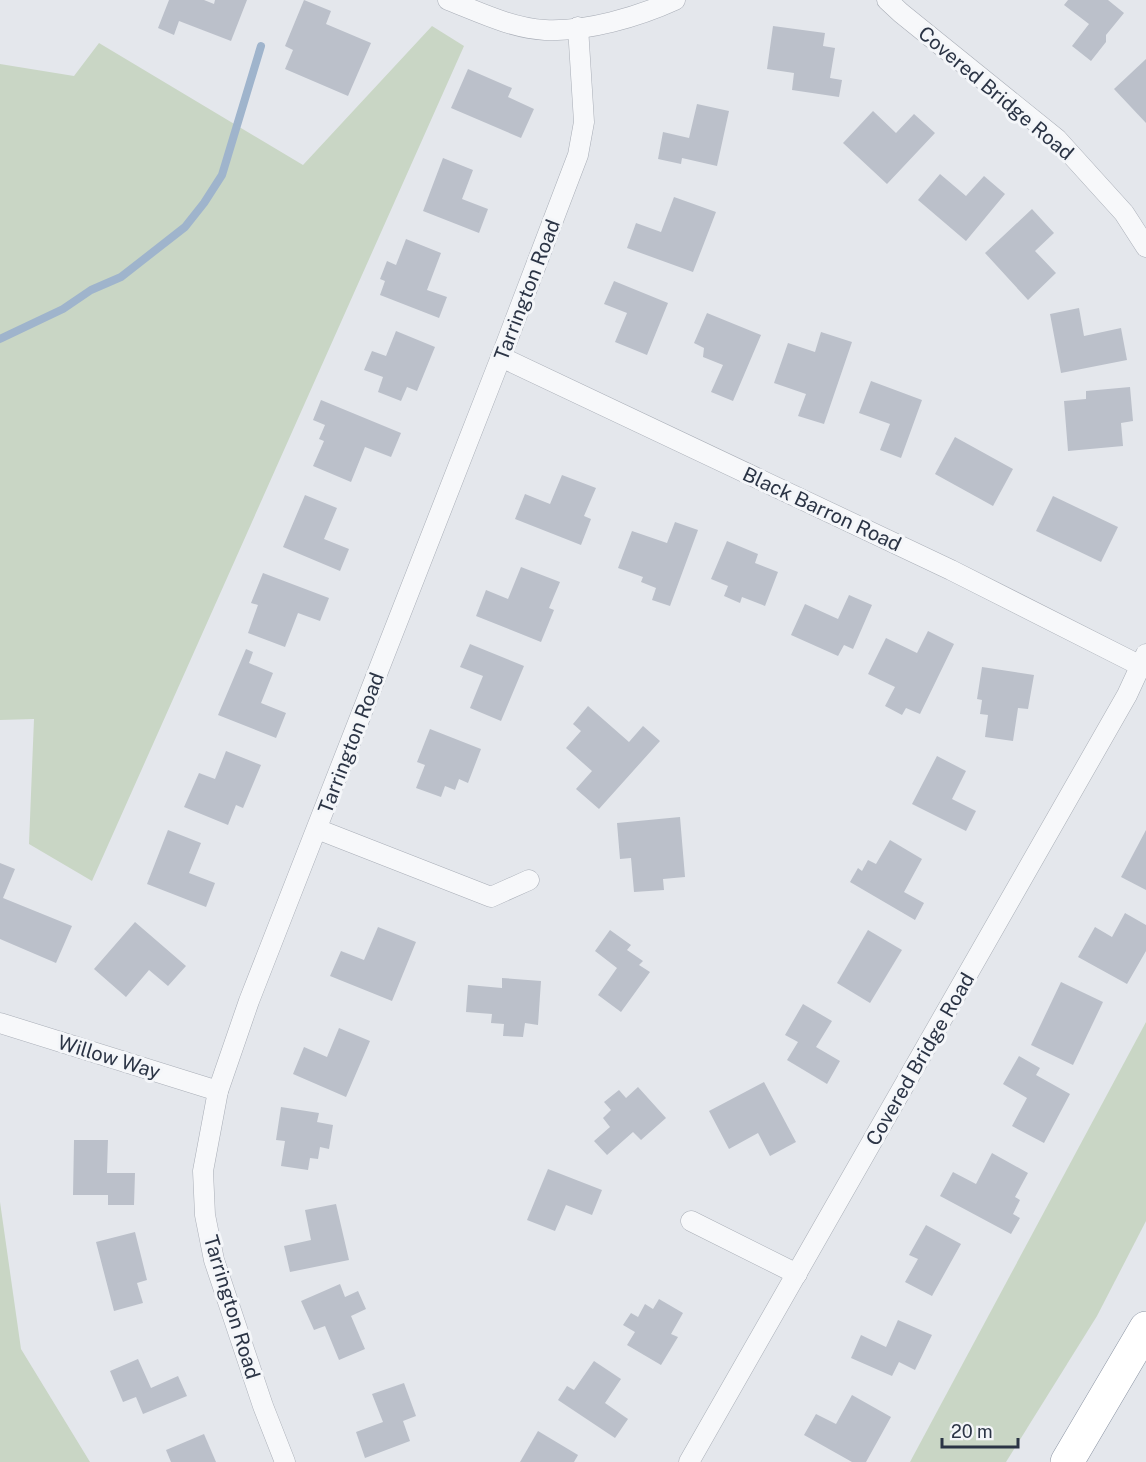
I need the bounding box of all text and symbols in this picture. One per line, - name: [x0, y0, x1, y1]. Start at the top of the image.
- street label: Covered Bridge Road: [913, 21, 1079, 165]
- street label: Tarrington Road: [489, 216, 565, 364]
- street label: Black Barron Road: [739, 462, 905, 556]
- street label: Tarrington Road: [313, 669, 389, 817]
- street label: Covered Bridge Road: [861, 968, 979, 1150]
- street label: Willow Way: [55, 1030, 164, 1084]
- street label: Tarrington Road: [199, 1232, 265, 1382]
- scale bar: [942, 1411, 1018, 1449]
- text: 20 m: [951, 1421, 993, 1442]

